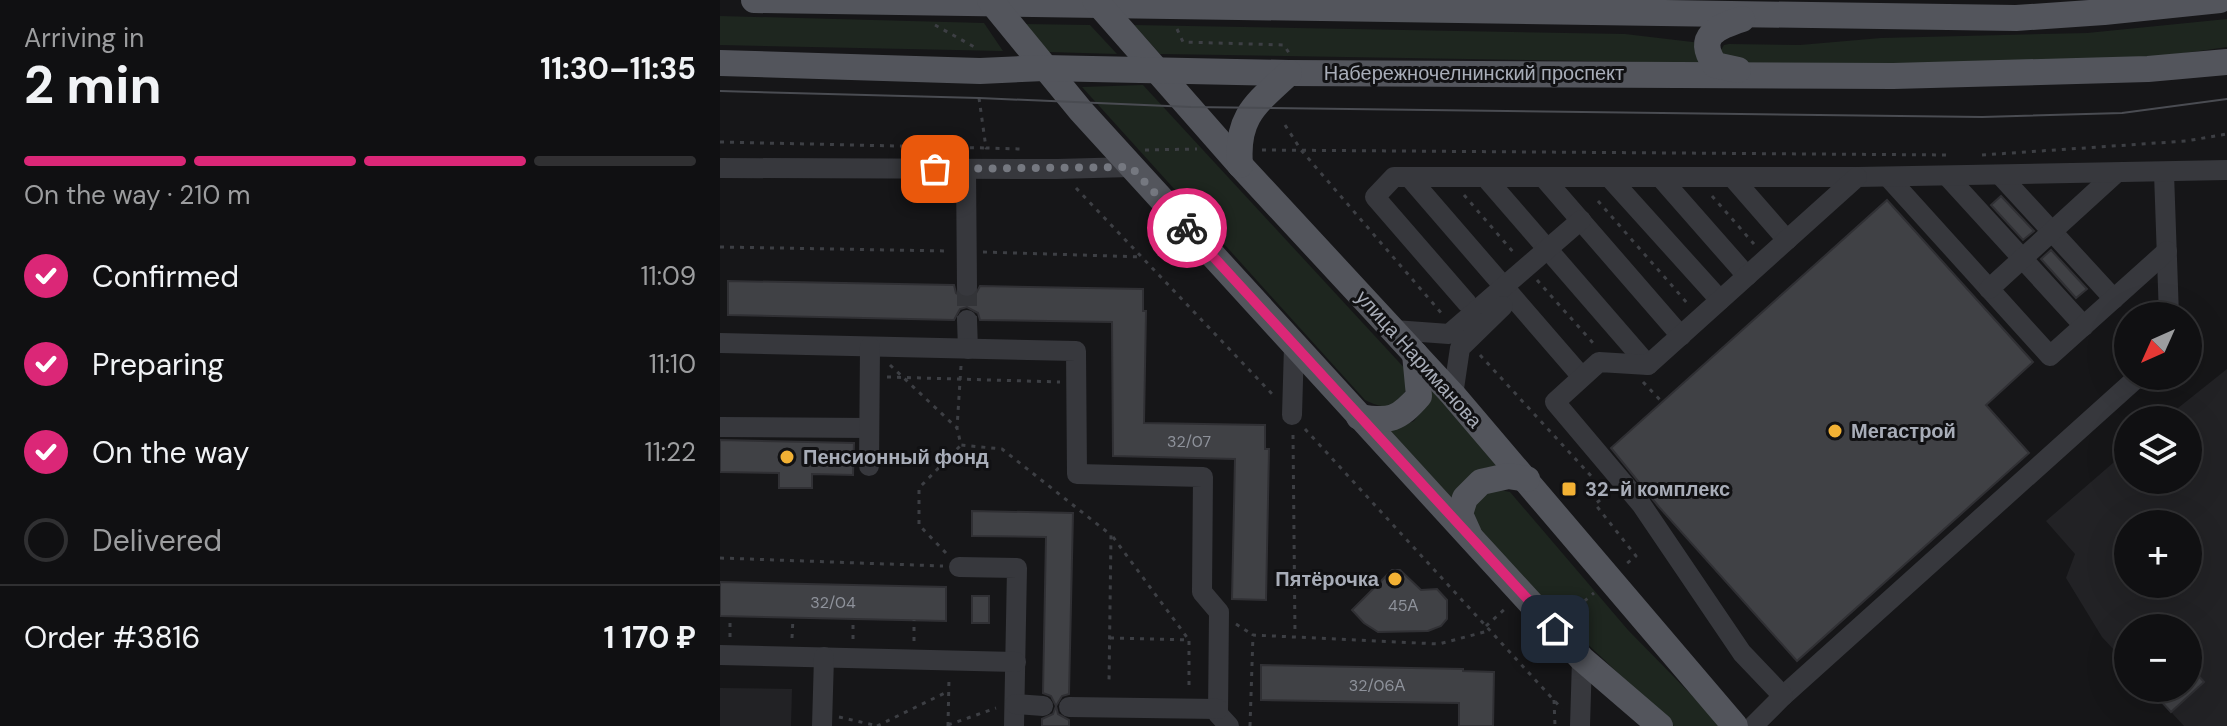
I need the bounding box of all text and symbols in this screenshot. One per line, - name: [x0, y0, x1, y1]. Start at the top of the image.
- text: Arriving in: [24, 21, 144, 55]
- text: 11:30–11:35: [540, 49, 696, 88]
- text: 2 min: [24, 51, 162, 119]
- street label: Набережночелнинский проспект: [1324, 60, 1624, 86]
- pin: [901, 135, 969, 203]
- icon: bag: [913, 147, 957, 191]
- text: On the way · 210 m: [24, 178, 250, 212]
- courier: [1147, 188, 1227, 268]
- icon: bike: [1165, 206, 1209, 250]
- icon: check: [24, 254, 68, 298]
- text: Confirmed: [92, 257, 239, 296]
- text: 11:09: [640, 259, 696, 293]
- street label: улица Нариманова: [1350, 285, 1488, 434]
- north arrow: [2114, 302, 2202, 390]
- map controls: [2114, 302, 2202, 702]
- icon: check: [24, 342, 68, 386]
- text: Preparing: [92, 345, 224, 384]
- text: 11:10: [649, 347, 696, 381]
- button: layers: [2114, 406, 2202, 494]
- place label: Мегастрой: [1851, 418, 1956, 444]
- marker: Мегастрой: [1826, 422, 1844, 440]
- icon: check: [24, 430, 68, 474]
- house number: 32/07: [1167, 431, 1211, 452]
- text: On the way: [92, 433, 249, 472]
- text: 11:22: [645, 435, 696, 469]
- place label: Пенсионный фонд: [803, 444, 989, 470]
- marker: Пенсионный фонд: [778, 448, 796, 466]
- place label: 32-й комплекс: [1585, 476, 1730, 502]
- marker: 32-й комплекс: [1560, 480, 1578, 498]
- button: +: [2114, 510, 2202, 598]
- text: Delivered: [92, 521, 222, 560]
- place label: Пятёрочка: [1275, 566, 1380, 592]
- marker: Пятёрочка: [1386, 570, 1404, 588]
- house number: 32/04: [810, 592, 856, 613]
- house number: 45А: [1388, 595, 1418, 616]
- pin: [1521, 595, 1589, 663]
- icon: home: [1533, 607, 1577, 651]
- button: −: [2114, 614, 2202, 702]
- text: Order #3816: [24, 618, 200, 657]
- text: 1 170 ₽: [603, 618, 696, 657]
- house number: 32/06А: [1349, 675, 1405, 696]

